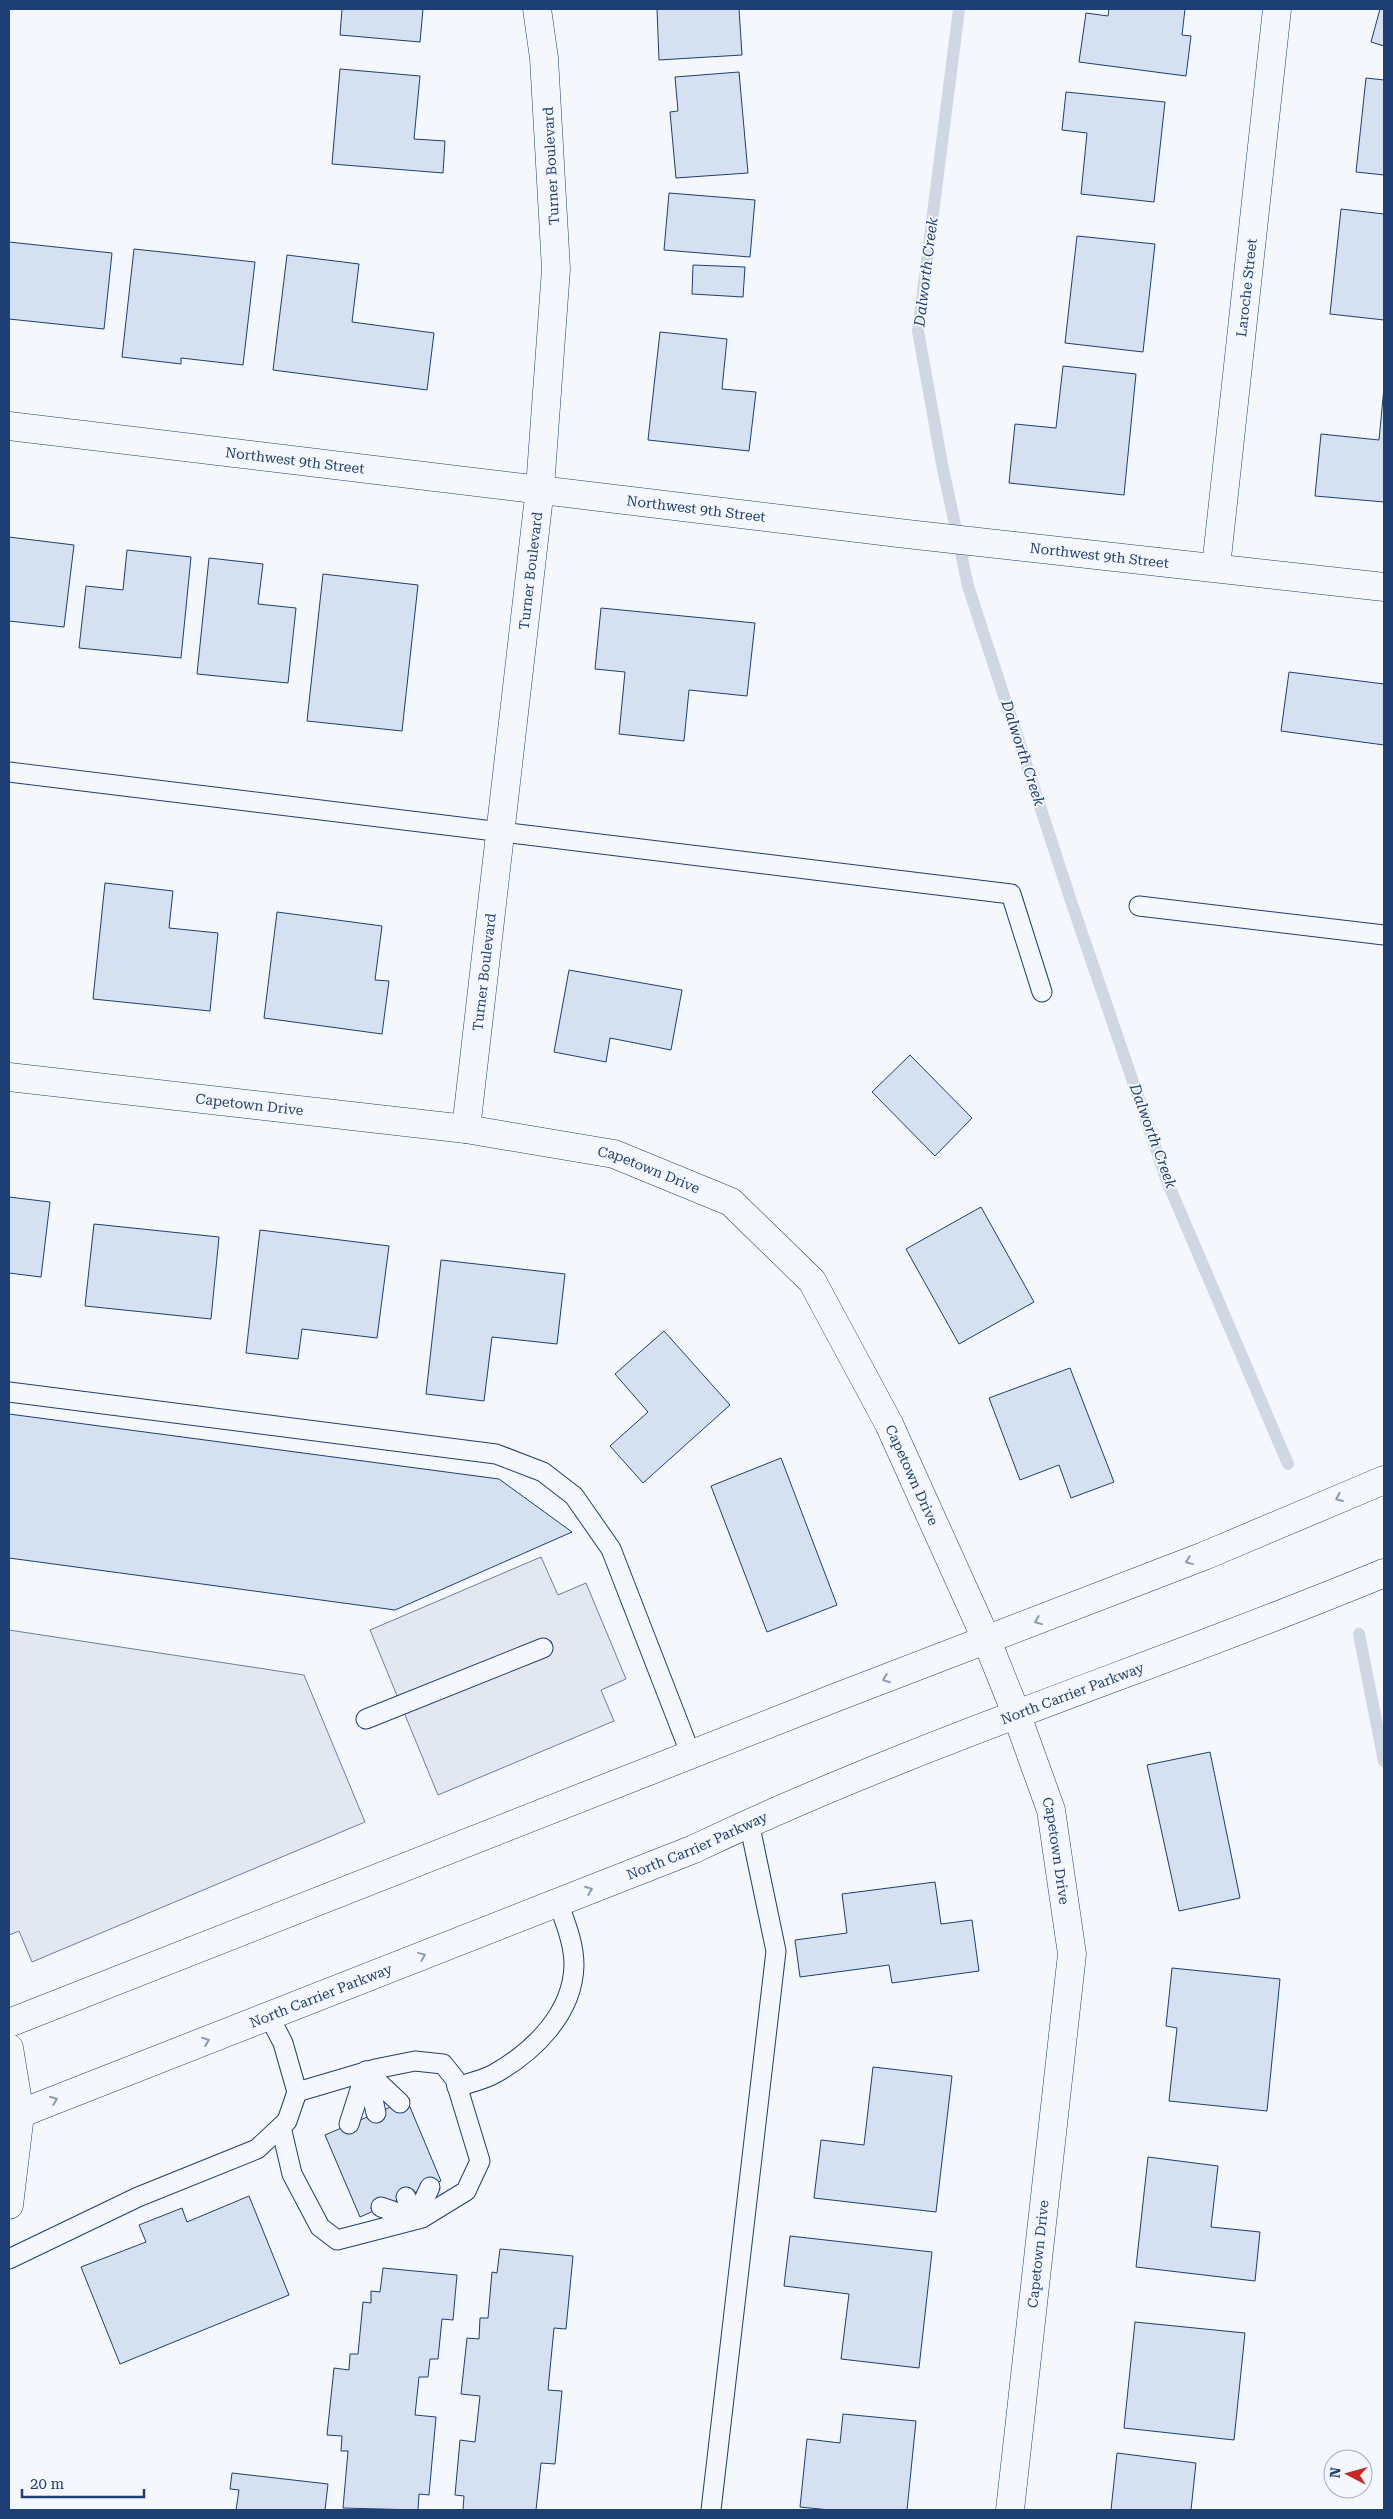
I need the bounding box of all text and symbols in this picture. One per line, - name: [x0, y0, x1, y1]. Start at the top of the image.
- street label: Turner Boulevard: [540, 106, 562, 226]
- water label: Dalworth Creek: [910, 216, 942, 329]
- street label: Laroche Street: [1233, 238, 1260, 338]
- street label: Northwest 9th Street: [224, 444, 365, 477]
- street label: Northwest 9th Street: [626, 492, 767, 525]
- street label: Turner Boulevard: [516, 511, 545, 630]
- street label: Northwest 9th Street: [1029, 540, 1170, 571]
- water label: Dalworth Creek: [997, 697, 1049, 809]
- street label: Turner Boulevard: [469, 912, 499, 1032]
- water label: Dalworth Creek: [1125, 1080, 1181, 1192]
- street label: Capetown Drive: [195, 1090, 305, 1118]
- street label: Capetown Drive: [597, 1143, 703, 1197]
- street label: Capetown Drive: [882, 1422, 942, 1528]
- one-way arrow: [1335, 1492, 1344, 1503]
- one-way arrow: [1185, 1555, 1194, 1565]
- one-way arrow: [1034, 1615, 1043, 1625]
- street label: North Carrier Parkway: [998, 1659, 1147, 1728]
- one-way arrow: [882, 1673, 891, 1683]
- street label: Capetown Drive: [1039, 1795, 1073, 1906]
- street label: North Carrier Parkway: [624, 1808, 771, 1883]
- one-way arrow: [584, 1886, 593, 1896]
- one-way arrow: [417, 1952, 426, 1962]
- street label: North Carrier Parkway: [247, 1960, 395, 2031]
- one-way arrow: [201, 2037, 209, 2047]
- one-way arrow: [49, 2096, 58, 2107]
- street label: Capetown Drive: [1024, 2199, 1052, 2309]
- north arrow: [1323, 2449, 1373, 2499]
- scale bar: [22, 2466, 145, 2498]
- text: N: [1327, 2466, 1344, 2479]
- text: 20 m: [30, 2475, 65, 2493]

